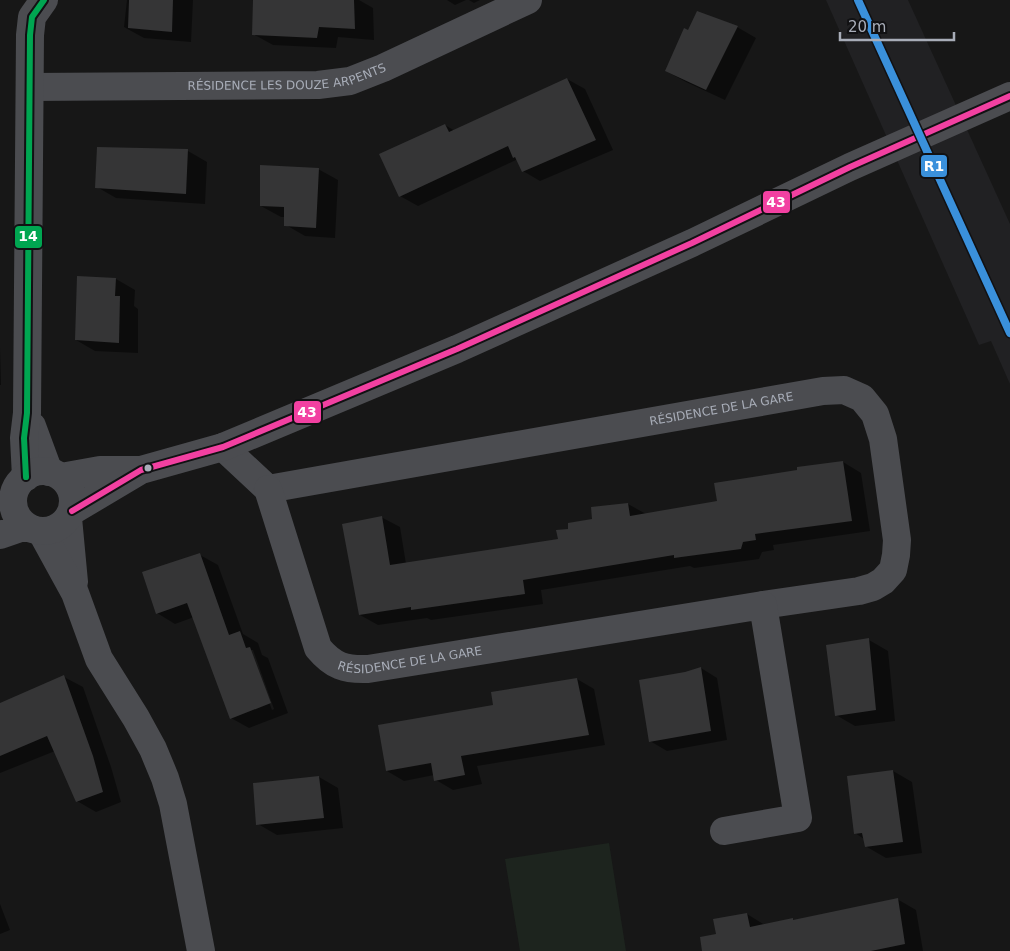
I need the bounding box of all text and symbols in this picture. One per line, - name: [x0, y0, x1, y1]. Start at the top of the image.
- scale bar: [840, 10, 954, 42]
- text: 20 m: [848, 18, 886, 36]
- street label: RÉSIDENCE LES DOUZE ARPENTS: [188, 61, 388, 93]
- line badge: R1: [920, 154, 948, 178]
- text: R1: [924, 158, 944, 174]
- line badge: 43: [762, 190, 791, 214]
- text: 43: [766, 194, 786, 210]
- line badge: 14: [14, 225, 43, 249]
- text: 14: [18, 228, 38, 244]
- street label: RÉSIDENCE DE LA GARE: [648, 389, 794, 429]
- line badge: 43: [293, 400, 322, 424]
- text: 43: [297, 404, 317, 420]
- unlabelled marker: [143, 463, 153, 473]
- street label: RÉSIDENCE DE LA GARE: [336, 644, 483, 676]

